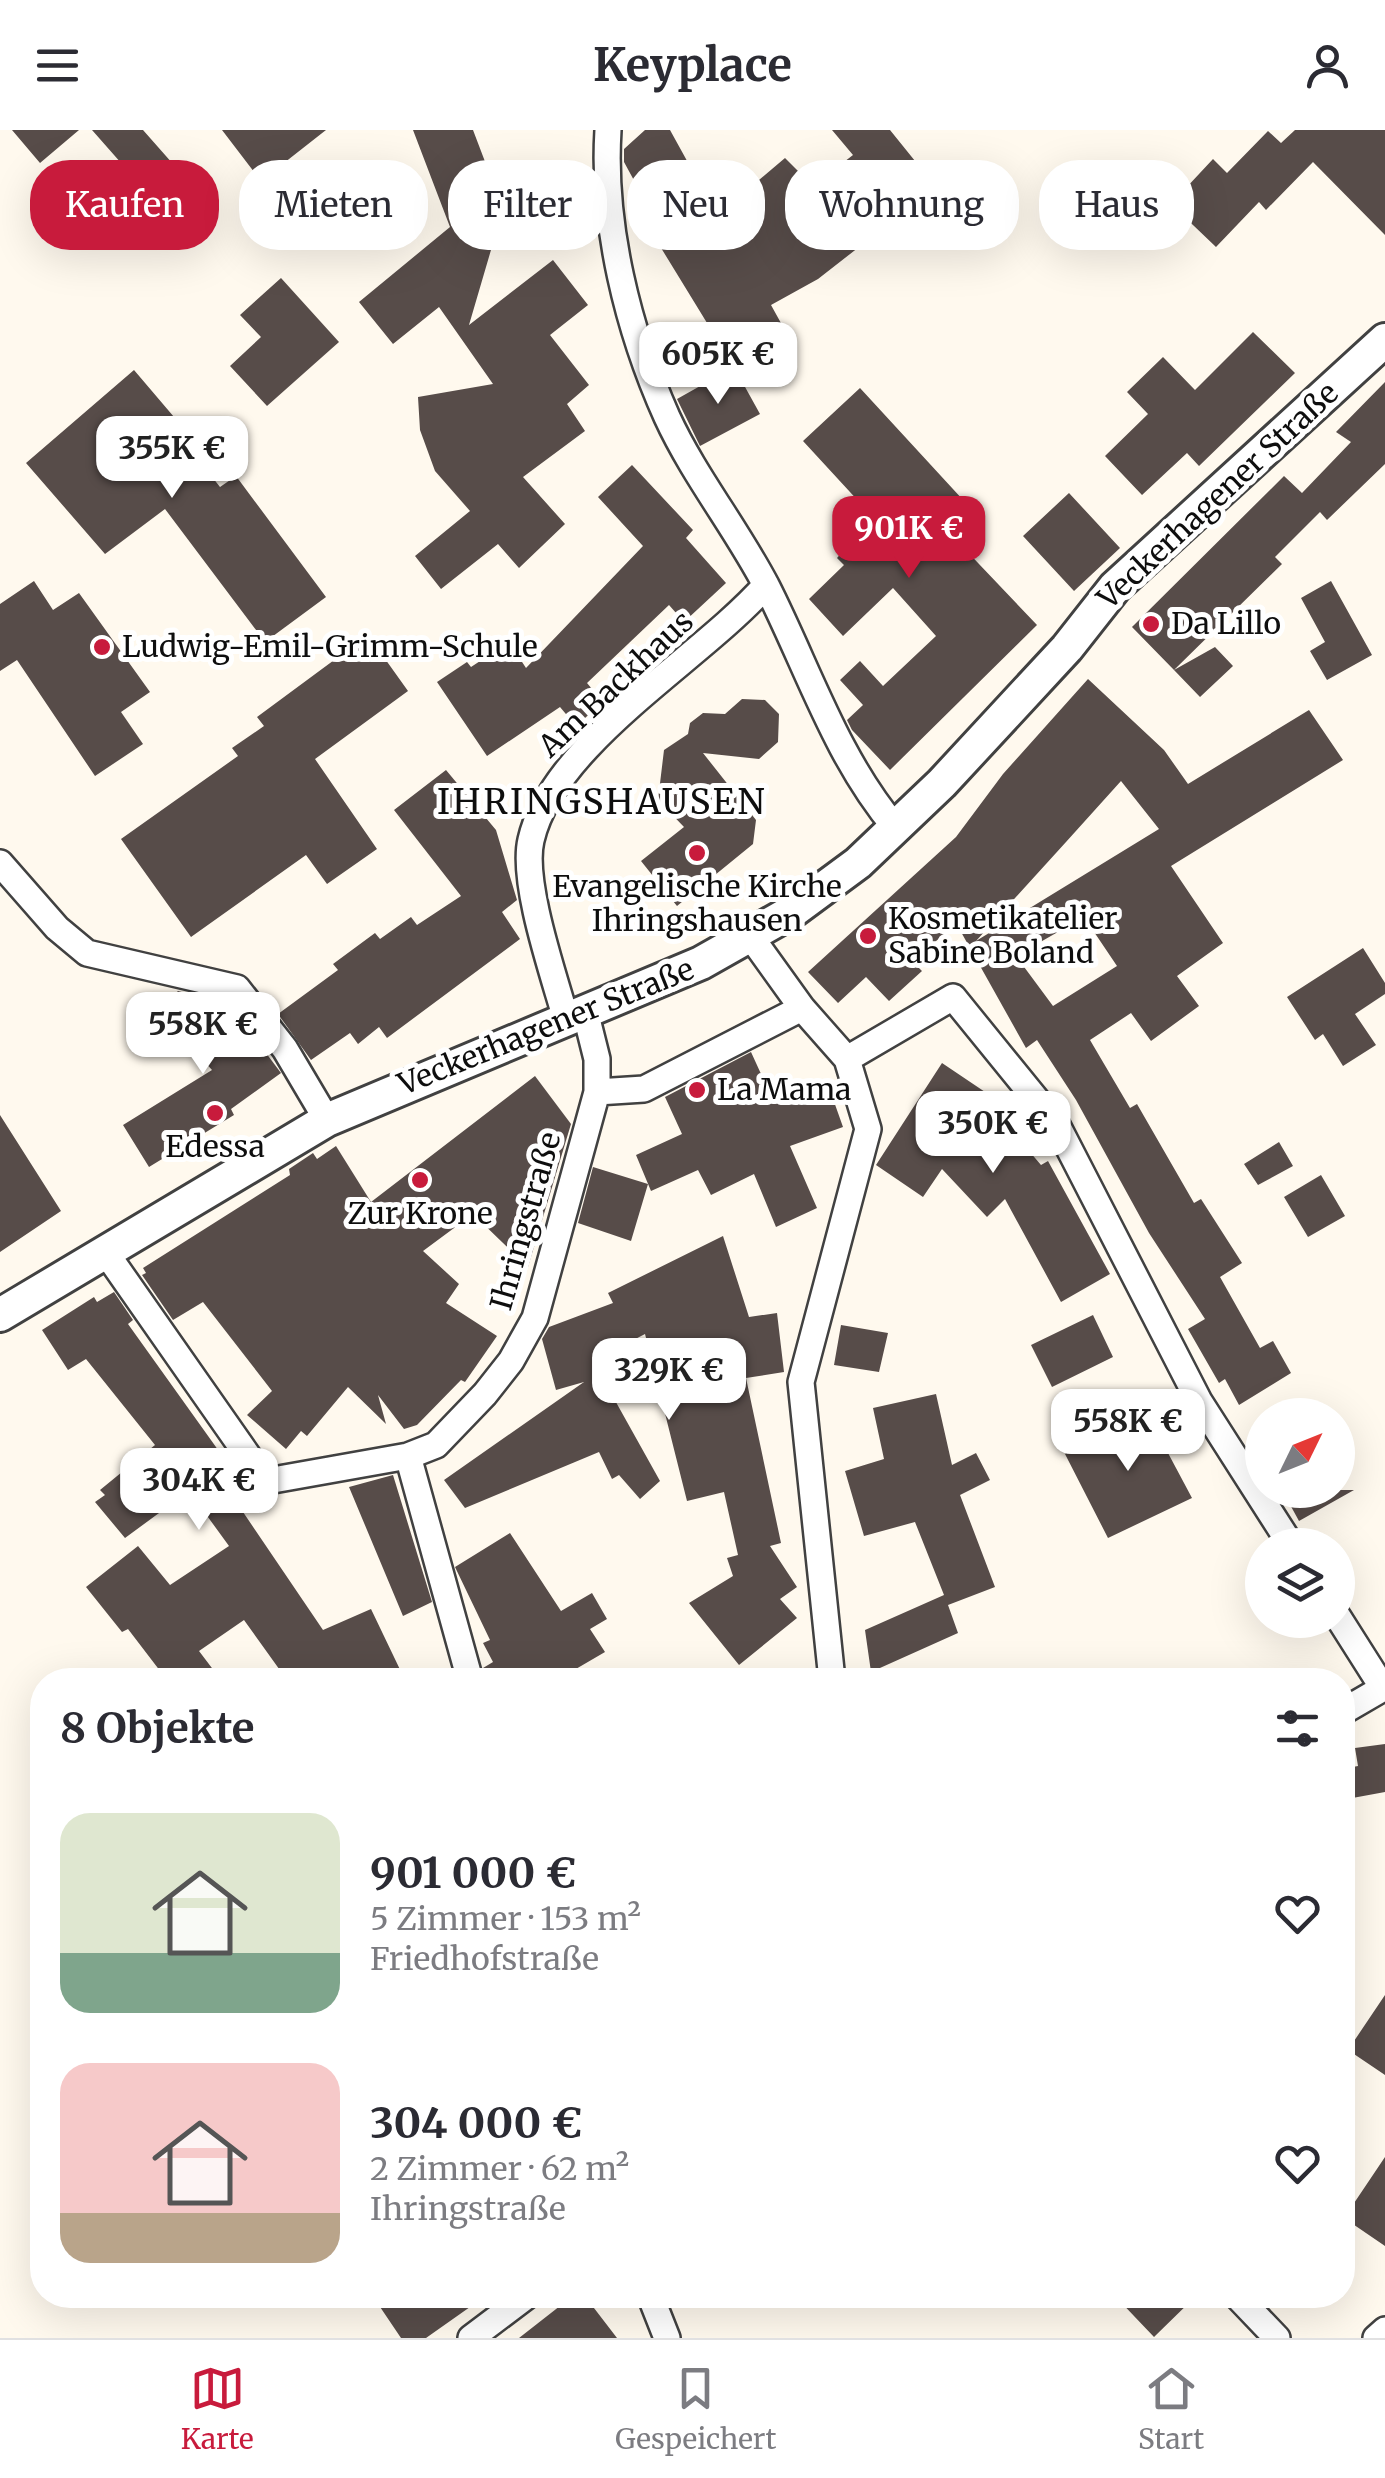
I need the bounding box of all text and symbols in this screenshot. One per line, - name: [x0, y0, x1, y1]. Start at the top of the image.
- text: Keyplace: [593, 37, 792, 93]
- icon: menu: [30, 38, 85, 93]
- icon: person: [1300, 38, 1355, 93]
- chip: Kaufen: [30, 160, 219, 250]
- chip: Mieten: [239, 160, 428, 250]
- chip: Filter: [448, 160, 607, 250]
- chip: Neu: [627, 160, 765, 250]
- chip: Wohnung: [785, 160, 1019, 250]
- chip: Haus: [1039, 160, 1194, 250]
- pin: 605K €: [637, 322, 799, 407]
- text: 605K €: [661, 334, 775, 374]
- street label: Veckerhagener Straße: [1088, 374, 1346, 618]
- pin: 355K €: [91, 416, 253, 501]
- text: 355K €: [118, 428, 226, 468]
- pin: 901K €: [828, 496, 990, 581]
- text: 901K €: [854, 508, 964, 548]
- street label: Am Backhaus: [529, 602, 701, 765]
- place label: Da Lillo: [1171, 604, 1281, 642]
- marker: Da Lillo: [1140, 613, 1162, 635]
- place label: Ludwig-Emil-Grimm-Schule: [122, 627, 538, 665]
- marker: Ludwig-Emil-Grimm-Schule: [91, 636, 113, 658]
- district label: IHRINGSHAUSEN: [437, 780, 767, 824]
- marker: Evangelische Kirche Ihringshausen: [686, 842, 708, 864]
- place label: Evangelische Kirche Ihringshausen: [552, 867, 842, 939]
- place label: Kosmetikatelier Sabine Boland: [888, 899, 1118, 971]
- marker: Kosmetikatelier Sabine Boland: [857, 925, 879, 947]
- street label: Veckerhagener Straße: [391, 949, 699, 1103]
- pin: 558K €: [122, 992, 284, 1077]
- text: 558K €: [148, 1004, 258, 1044]
- place label: La Mama: [717, 1070, 851, 1108]
- marker: La Mama: [686, 1079, 708, 1101]
- pin: 350K €: [912, 1091, 1074, 1176]
- marker: Edessa: [204, 1102, 226, 1124]
- text: 350K €: [938, 1103, 1048, 1143]
- place label: Edessa: [165, 1127, 265, 1165]
- street label: Ihringstraße: [482, 1127, 569, 1314]
- marker: Zur Krone: [409, 1169, 431, 1191]
- place label: Zur Krone: [347, 1194, 493, 1232]
- pin: 329K €: [588, 1338, 750, 1423]
- text: 329K €: [614, 1350, 724, 1390]
- pin: 558K €: [1047, 1389, 1209, 1474]
- north arrow: [1245, 1398, 1355, 1508]
- map controls: [1245, 1398, 1355, 1638]
- text: 558K €: [1073, 1401, 1183, 1441]
- pin: 304K €: [118, 1448, 280, 1533]
- text: 304K €: [142, 1460, 256, 1500]
- button: layers: [1245, 1528, 1355, 1638]
- icon: filters: [1270, 1701, 1325, 1756]
- text: 8 Objekte: [60, 1702, 255, 1754]
- text: 901 000 €: [370, 1847, 577, 1899]
- icon: home: [140, 1853, 260, 1973]
- icon: heart: [1270, 1886, 1325, 1941]
- text: 5 Zimmer · 153 m²: [370, 1899, 641, 1939]
- text: Friedhofstraße: [370, 1939, 599, 1979]
- text: 304 000 €: [370, 2097, 583, 2149]
- icon: home: [140, 2103, 260, 2223]
- icon: heart: [1270, 2136, 1325, 2191]
- text: 2 Zimmer · 62 m²: [370, 2149, 629, 2189]
- text: Ihringstraße: [370, 2189, 566, 2229]
- tab: Karte: [181, 2361, 254, 2457]
- tab: Gespeichert: [615, 2361, 776, 2457]
- tab: Start: [1138, 2361, 1204, 2457]

